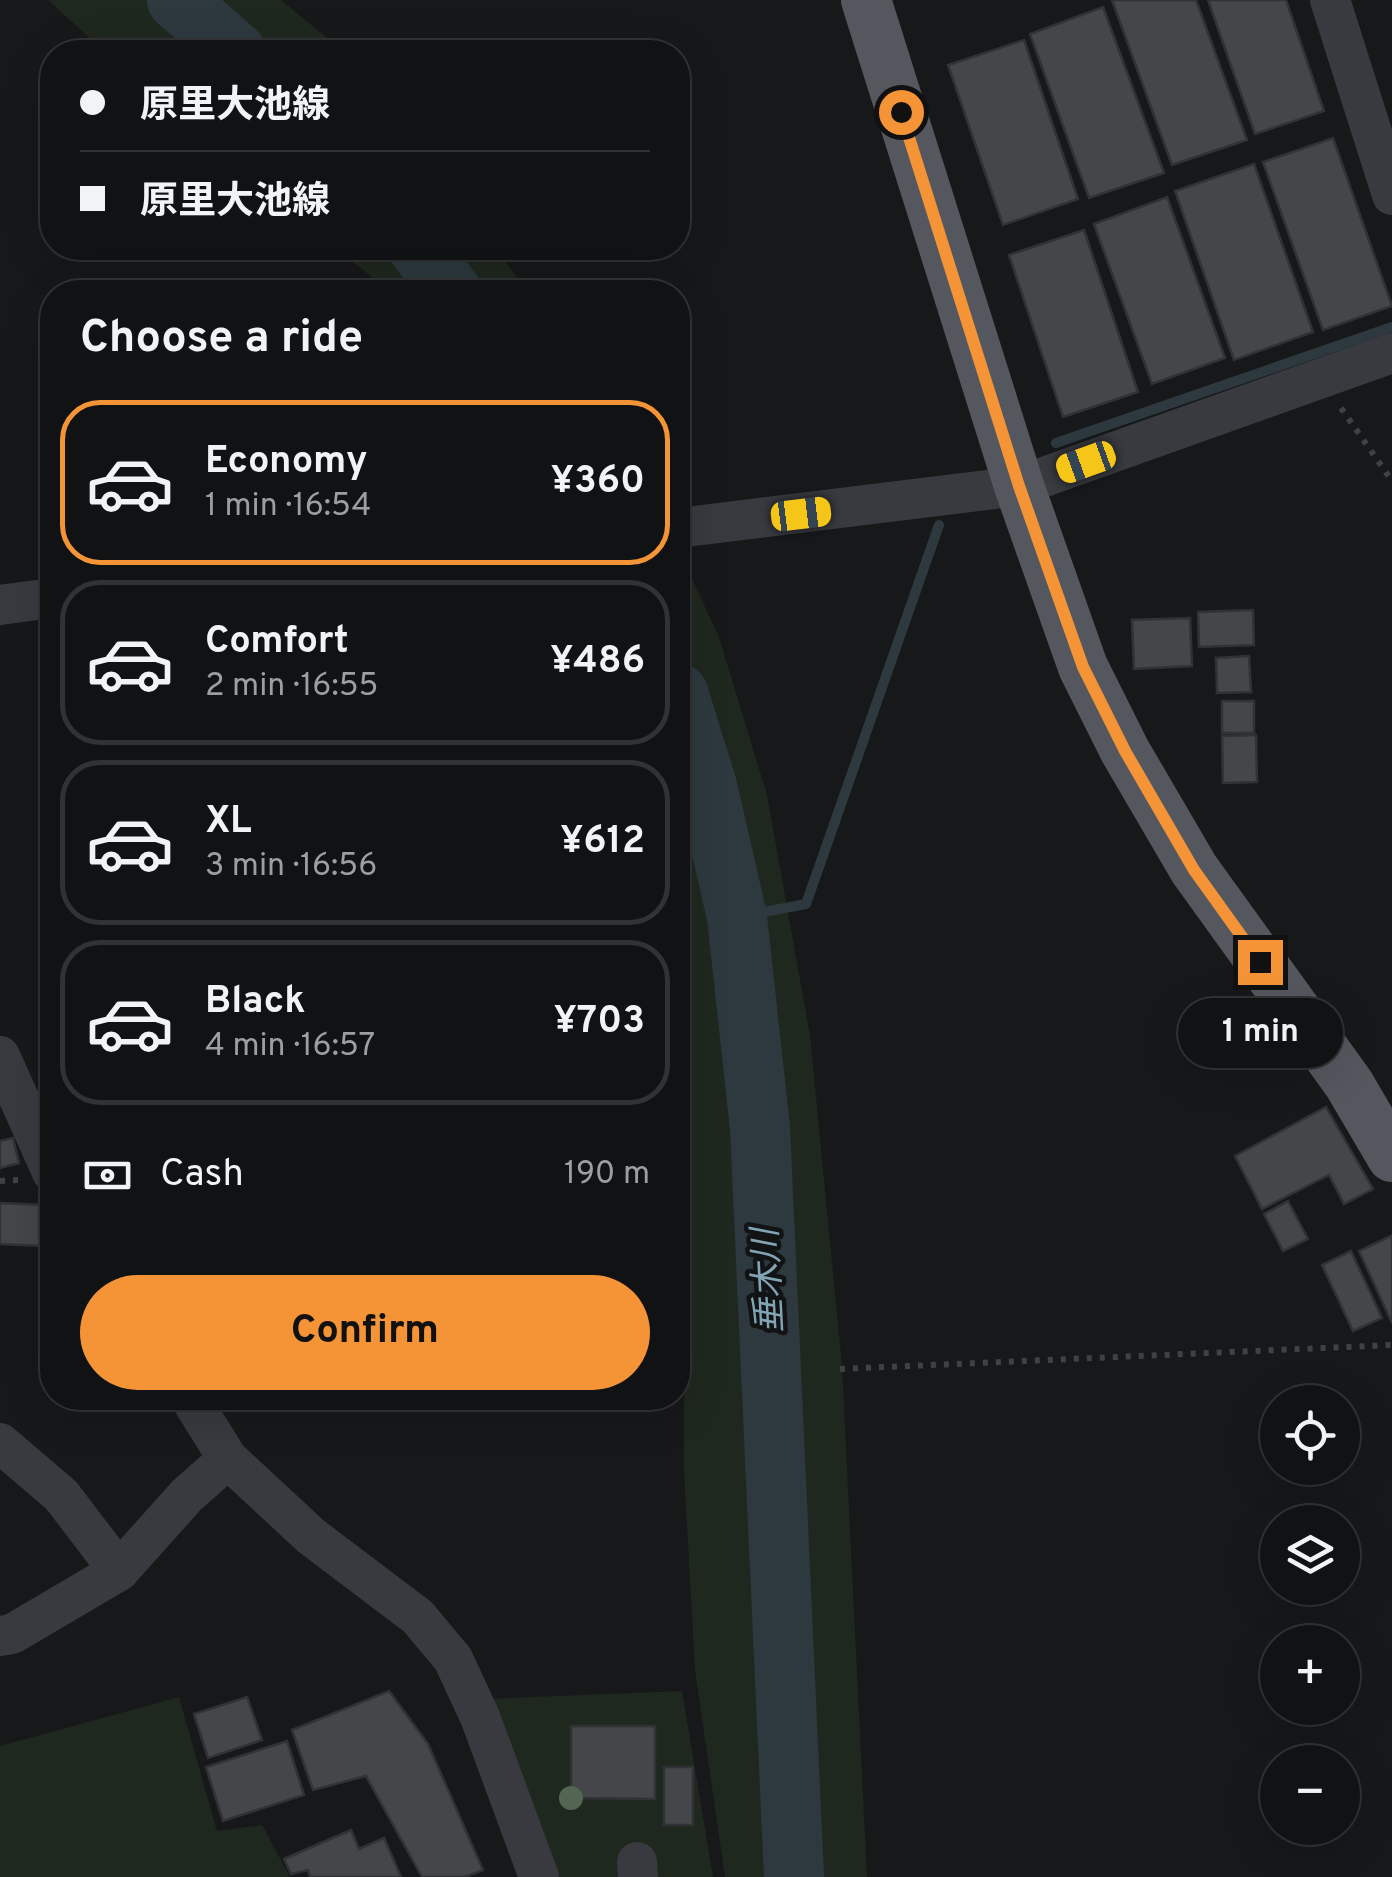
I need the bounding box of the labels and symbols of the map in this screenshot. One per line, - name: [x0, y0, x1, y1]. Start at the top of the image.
- route start: [879, 90, 924, 135]
- car: [1053, 438, 1119, 486]
- car: [769, 495, 833, 533]
- route end: [1238, 940, 1283, 985]
- callout: 1 min: [1178, 997, 1342, 1067]
- water label: 垂木川: [745, 1223, 795, 1334]

